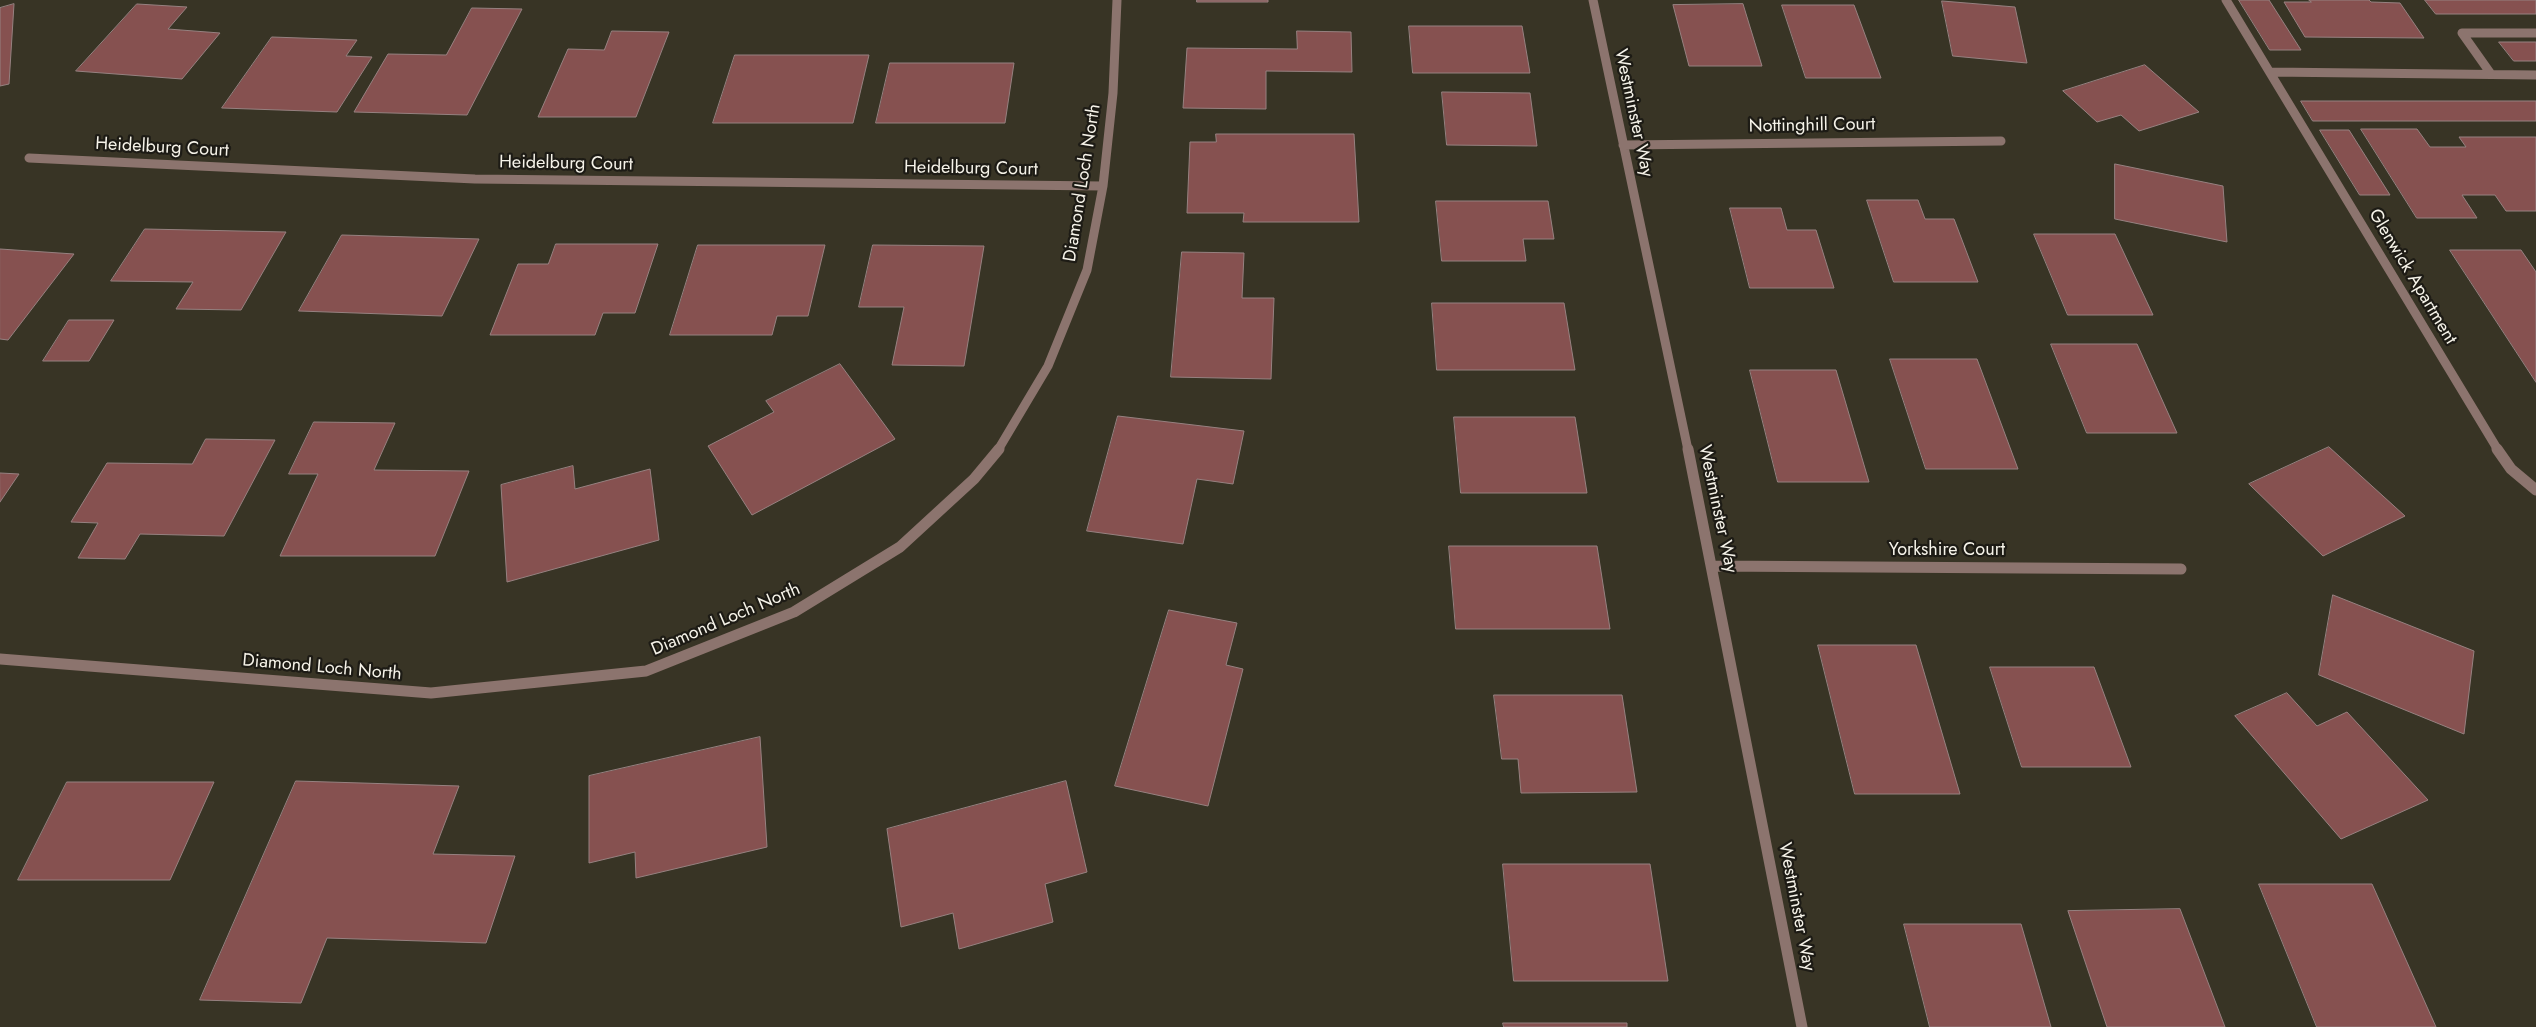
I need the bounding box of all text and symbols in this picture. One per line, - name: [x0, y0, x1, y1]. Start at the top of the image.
- street label: Westminster Way: [1609, 47, 1657, 179]
- street label: Diamond Loch North: [1060, 102, 1106, 264]
- street label: Nottinghill Court: [1748, 114, 1876, 138]
- street label: Heidelburg Court: [95, 134, 229, 162]
- street label: Heidelburg Court: [499, 152, 633, 176]
- street label: Heidelburg Court: [904, 157, 1038, 181]
- street label: Glenwick Apartment: [2363, 205, 2461, 349]
- street label: Westminster Way: [1693, 443, 1741, 575]
- street label: Yorkshire Court: [1889, 540, 2005, 562]
- street label: Diamond Loch North: [648, 579, 804, 661]
- street label: Diamond Loch North: [242, 650, 402, 686]
- street label: Westminster Way: [1773, 841, 1819, 973]

